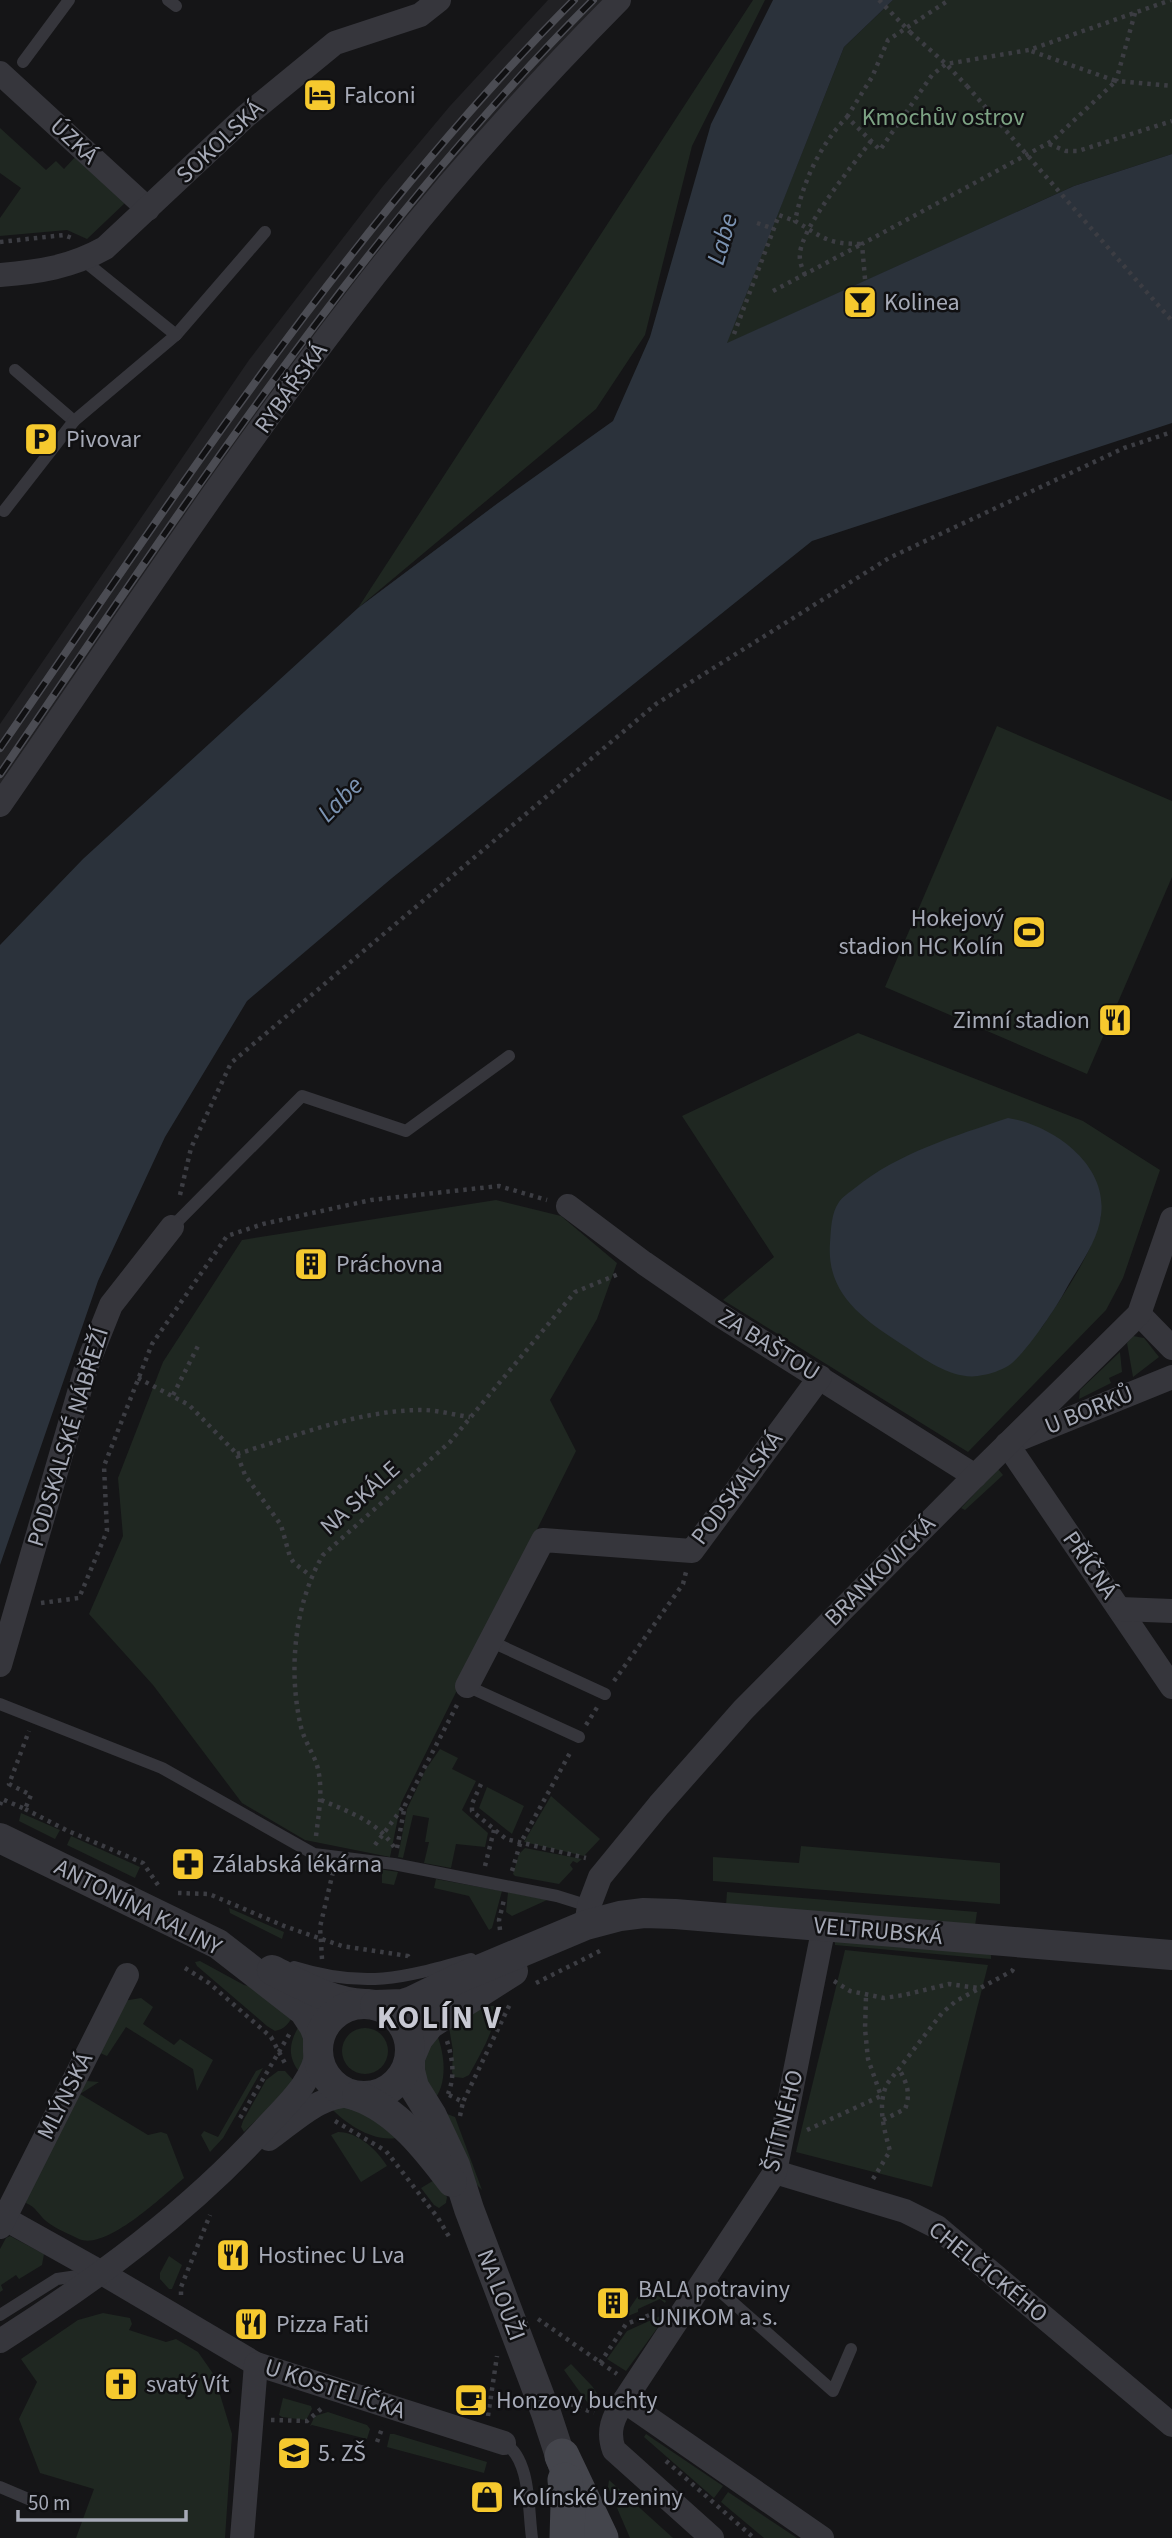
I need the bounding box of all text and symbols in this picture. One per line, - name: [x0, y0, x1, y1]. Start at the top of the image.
- hotel icon: Falconi: [301, 76, 339, 114]
- place label: Falconi: [344, 78, 416, 113]
- street label: SOKOLSKÁ: [168, 92, 272, 192]
- park label: Kmochův ostrov: [862, 100, 1024, 135]
- street label: ÚZKÁ: [42, 109, 106, 173]
- water label: Labe: [697, 209, 747, 269]
- bar icon: Kolinea: [841, 283, 879, 321]
- place label: Kolinea: [884, 285, 960, 320]
- street label: RYBÁŘSKÁ: [246, 335, 336, 441]
- parking icon: Pivovar: [22, 420, 60, 458]
- place label: Pivovar: [66, 422, 141, 457]
- water label: Labe: [309, 768, 371, 830]
- place label: Hokejový stadion HC Kolín: [839, 901, 1004, 964]
- sports icon: Hokejový stadion HC Kolín: [1010, 913, 1048, 951]
- restaurant icon: Zimní stadion: [1096, 1001, 1134, 1039]
- place label: Zimní stadion: [953, 1003, 1090, 1038]
- building icon: Práchovna: [292, 1245, 330, 1283]
- place label: Práchovna: [336, 1247, 443, 1282]
- street label: ZA BAŠTOU: [711, 1300, 827, 1390]
- street label: PODSKALSKÉ NÁBŘEŽÍ: [18, 1322, 118, 1551]
- street label: U BORKŮ: [1039, 1376, 1139, 1444]
- street label: PODSKALSKÁ: [683, 1424, 791, 1552]
- street label: NA SKÁLE: [312, 1452, 408, 1544]
- street label: BRANKOVICKÁ: [817, 1508, 943, 1634]
- street label: PŘÍČNÁ: [1054, 1524, 1126, 1606]
- pharmacy icon: Zálabská lékárna: [169, 1845, 207, 1883]
- place label: Zálabská lékárna: [212, 1847, 382, 1882]
- street label: ANTONÍNA KALINY: [48, 1850, 228, 1965]
- street label: VELTRUBSKÁ: [812, 1908, 944, 1954]
- district label: KOLÍN V: [377, 1995, 503, 2041]
- street label: MLÝNSKÁ: [28, 2046, 102, 2146]
- street label: ŠTÍTNÉHO: [753, 2066, 813, 2176]
- street label: CHELČICKÉHO: [921, 2213, 1055, 2331]
- restaurant icon: Hostinec U Lva: [214, 2236, 252, 2274]
- place label: Hostinec U Lva: [258, 2238, 405, 2273]
- street label: NA LOUŽI: [468, 2244, 534, 2346]
- place label: BALA potraviny - UNIKOM a. s.: [638, 2272, 790, 2335]
- building icon: BALA potraviny - UNIKOM a. s.: [594, 2284, 632, 2322]
- restaurant icon: Pizza Fati: [232, 2305, 270, 2343]
- place label: Pizza Fati: [276, 2307, 369, 2342]
- street label: U KOSTELÍČKA: [260, 2350, 410, 2428]
- church icon: svatý Vít: [102, 2365, 140, 2403]
- place label: svatý Vít: [146, 2367, 229, 2402]
- cafe icon: Honzovy buchty: [452, 2381, 490, 2419]
- place label: Honzovy buchty: [496, 2383, 658, 2418]
- school or university icon: 5. ZŠ: [275, 2434, 313, 2472]
- place label: 5. ZŠ: [318, 2436, 366, 2471]
- scale bar: [18, 2478, 186, 2522]
- shop icon: Kolínské Uzeniny: [468, 2478, 506, 2516]
- place label: Kolínské Uzeniny: [512, 2480, 683, 2515]
- text: 50 m: [28, 2488, 70, 2518]

